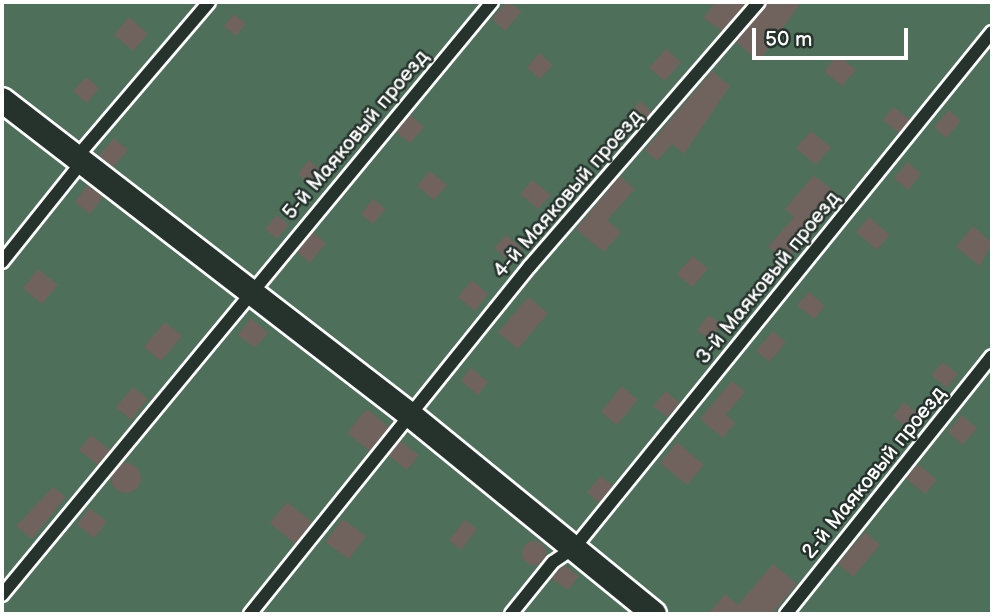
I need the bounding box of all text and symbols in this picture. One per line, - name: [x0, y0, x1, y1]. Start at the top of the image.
- scale bar: [756, 14, 912, 58]
- text: 50 m: [765, 27, 812, 52]
- street label: 5-й Маяковый проезд: [278, 45, 434, 225]
- street label: 4-й Маяковый проезд: [488, 105, 648, 283]
- street label: 3-й Маяковый проезд: [691, 187, 845, 369]
- street label: 2-й Маяковый проезд: [797, 382, 951, 564]

